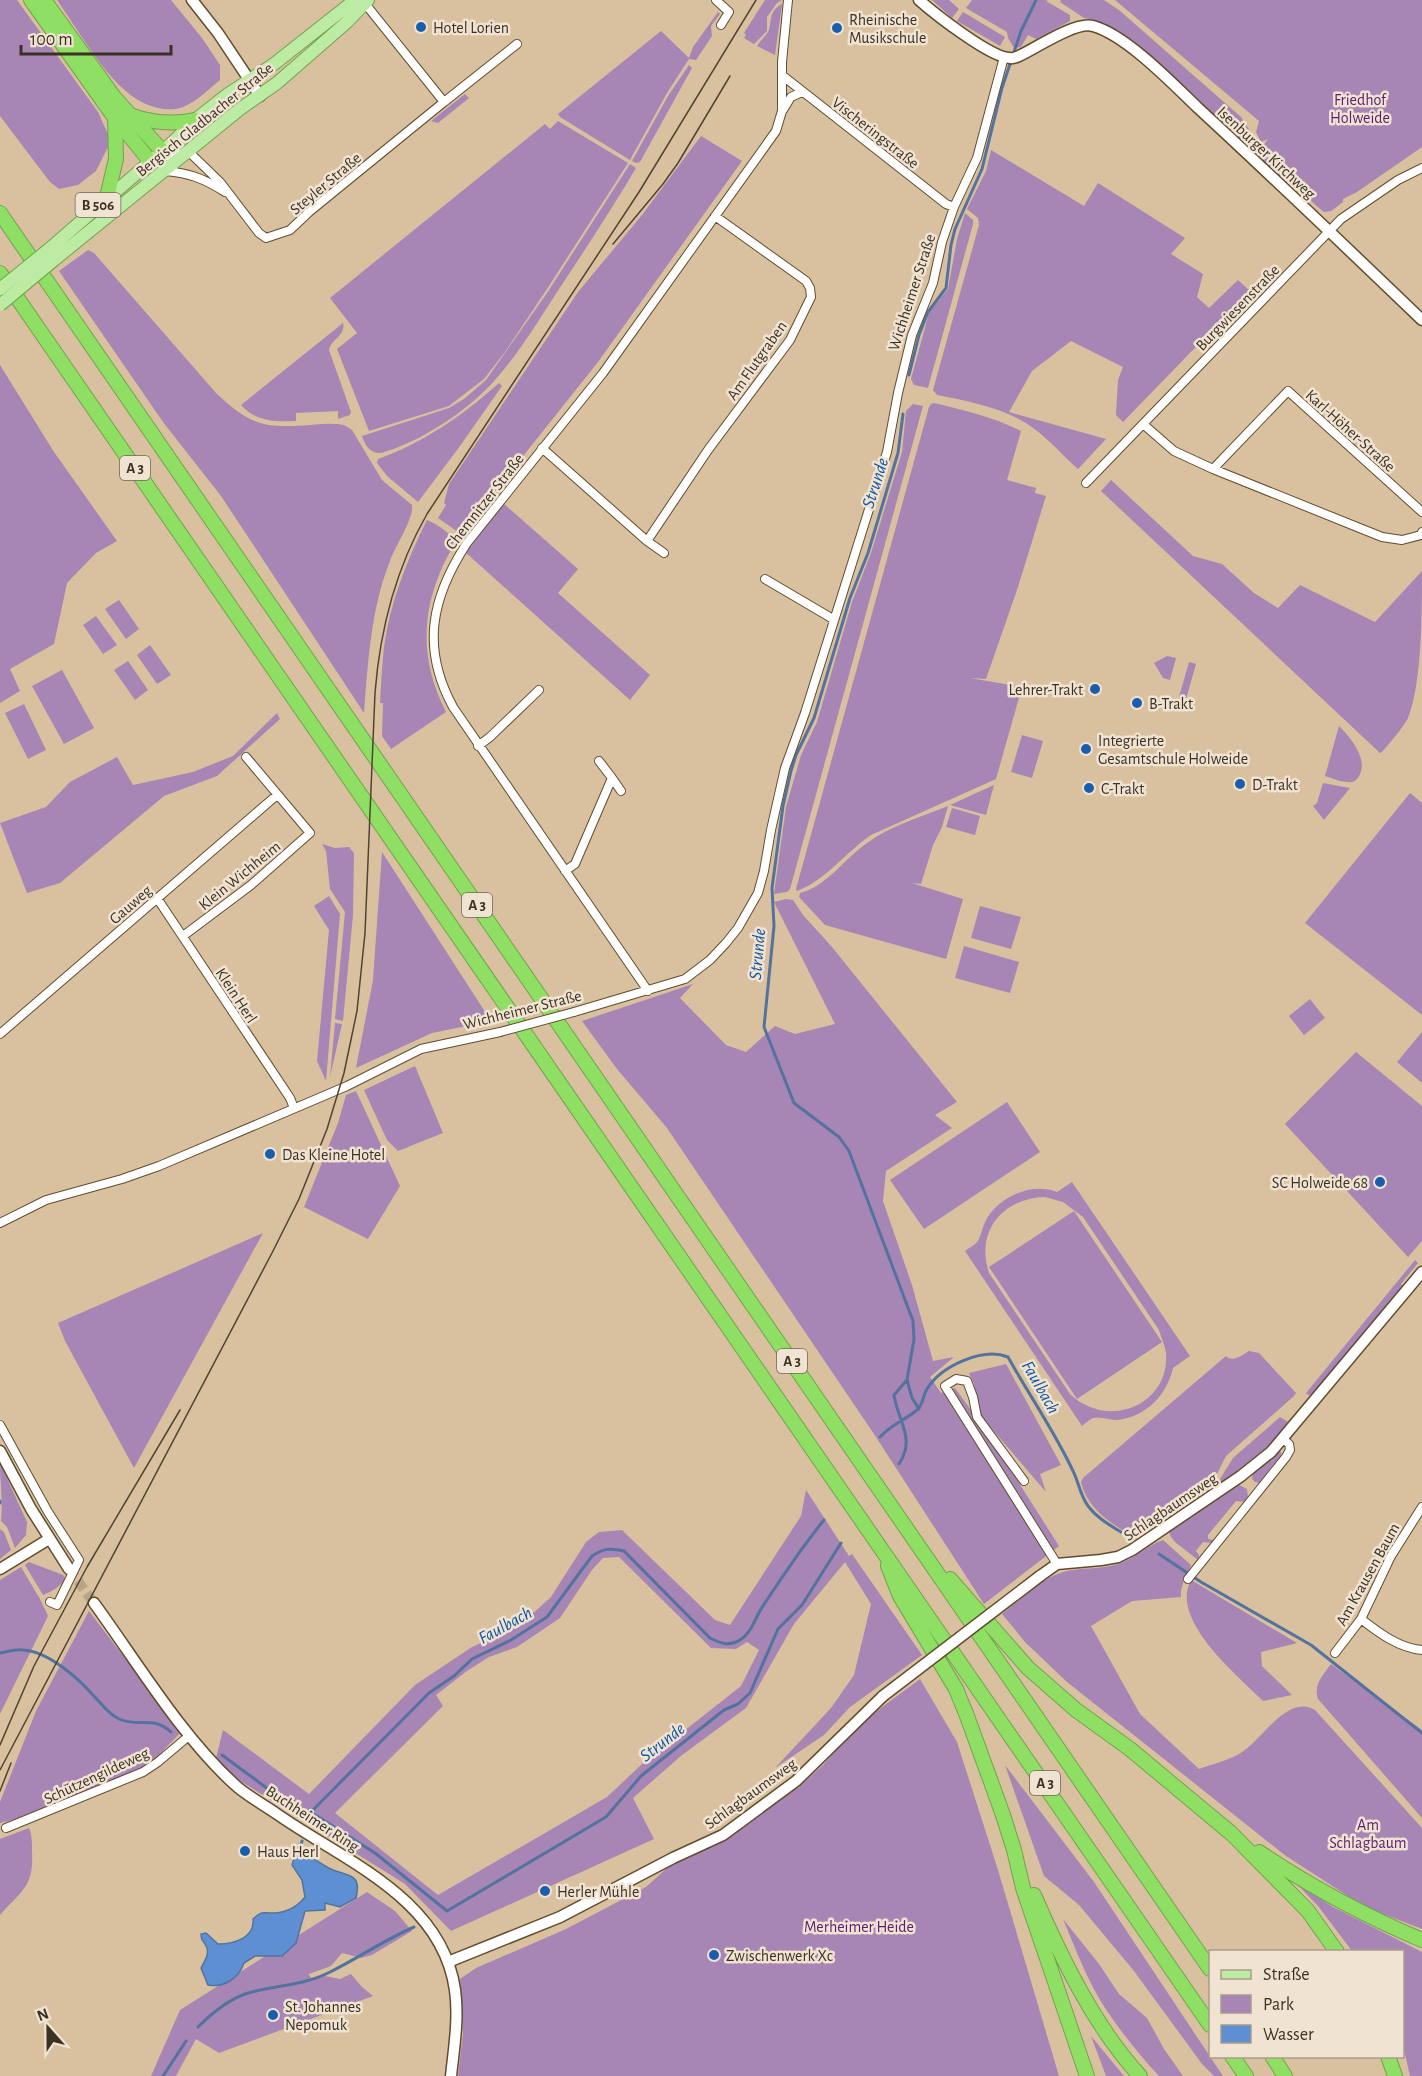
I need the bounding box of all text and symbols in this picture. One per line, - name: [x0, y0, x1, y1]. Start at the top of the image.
- place label: Rheinische Musikschule: [849, 12, 926, 46]
- scale bar: [21, 18, 171, 56]
- marker: Hotel Lorien: [414, 20, 428, 34]
- place label: Hotel Lorien: [433, 20, 509, 36]
- marker: Rheinische Musikschule: [830, 21, 844, 35]
- text: 100 m: [30, 31, 73, 49]
- street label: Bergisch Gladbacher Straße: [133, 60, 276, 180]
- park label: Friedhof Holweide: [1330, 92, 1390, 126]
- street label: Vischeringstraße: [829, 94, 922, 172]
- street label: Isenburger Kirchweg: [1214, 103, 1319, 202]
- street label: Steyler Straße: [287, 150, 365, 219]
- road number: B 506: [76, 193, 120, 217]
- street label: Wichheimer Straße: [886, 232, 938, 353]
- street label: Burgwiesenstraße: [1193, 262, 1283, 354]
- street label: Am Flutgraben: [724, 318, 790, 403]
- street label: Karl-Höher-Straße: [1302, 387, 1398, 475]
- street label: Chemnitzer Straße: [443, 451, 527, 553]
- road number: A 3: [120, 456, 150, 480]
- water label: Strunde: [859, 456, 893, 511]
- place label: Lehrer-Trakt: [1008, 682, 1083, 698]
- marker: Lehrer-Trakt: [1088, 682, 1102, 696]
- marker: B-Trakt: [1130, 696, 1144, 710]
- place label: B-Trakt: [1149, 696, 1193, 712]
- place label: Integrierte Gesamtschule Holweide: [1098, 733, 1248, 767]
- marker: Integrierte Gesamtschule Holweide: [1079, 742, 1093, 756]
- marker: D-Trakt: [1233, 777, 1247, 791]
- place label: D-Trakt: [1252, 777, 1298, 793]
- marker: C-Trakt: [1082, 781, 1096, 795]
- place label: C-Trakt: [1101, 781, 1144, 797]
- street label: Klein Wichheim: [196, 838, 283, 913]
- street label: Gauweg: [106, 882, 155, 927]
- road number: A 3: [462, 893, 492, 917]
- water label: Strunde: [747, 927, 769, 981]
- street label: Klein Herl: [213, 965, 260, 1026]
- street label: Wichheimer Straße: [461, 988, 583, 1032]
- marker: Das Kleine Hotel: [263, 1147, 277, 1161]
- place label: Das Kleine Hotel: [282, 1147, 385, 1163]
- place label: SC Holweide 68: [1272, 1175, 1368, 1191]
- marker: SC Holweide 68: [1373, 1175, 1387, 1189]
- road number: A 3: [777, 1349, 807, 1373]
- water label: Faulbach: [1018, 1358, 1062, 1417]
- street label: Schlagbaumsweg: [1121, 1470, 1220, 1544]
- street label: Am Krausen Baum: [1333, 1520, 1403, 1629]
- water label: Faulbach: [476, 1604, 535, 1648]
- water label: Strunde: [637, 1720, 689, 1766]
- street label: Schützengildeweg: [41, 1745, 152, 1807]
- street label: Schlagbaumsweg: [702, 1755, 799, 1832]
- road number: A 3: [1030, 1771, 1060, 1795]
- street label: Buchheimer Ring: [263, 1783, 362, 1855]
- park label: Am Schlagbaum: [1329, 1817, 1407, 1851]
- marker: Haus Herl: [238, 1844, 252, 1858]
- place label: Haus Herl: [257, 1844, 319, 1860]
- marker: Herler Mühle: [538, 1884, 552, 1898]
- place label: Herler Mühle: [557, 1884, 639, 1900]
- park label: Merheimer Heide: [804, 1919, 914, 1935]
- marker: Zwischenwerk Xc: [707, 1948, 721, 1962]
- place label: Zwischenwerk Xc: [726, 1948, 833, 1964]
- legend: [1209, 1950, 1404, 2058]
- text: Straße: [1263, 1966, 1309, 1984]
- text: Park: [1263, 1996, 1295, 2014]
- north arrow: [18, 1998, 78, 2058]
- place label: St. Johannes Nepomuk: [285, 1999, 361, 2033]
- text: N: [35, 2005, 51, 2024]
- marker: St. Johannes Nepomuk: [266, 2008, 280, 2022]
- text: Wasser: [1263, 2026, 1314, 2044]

